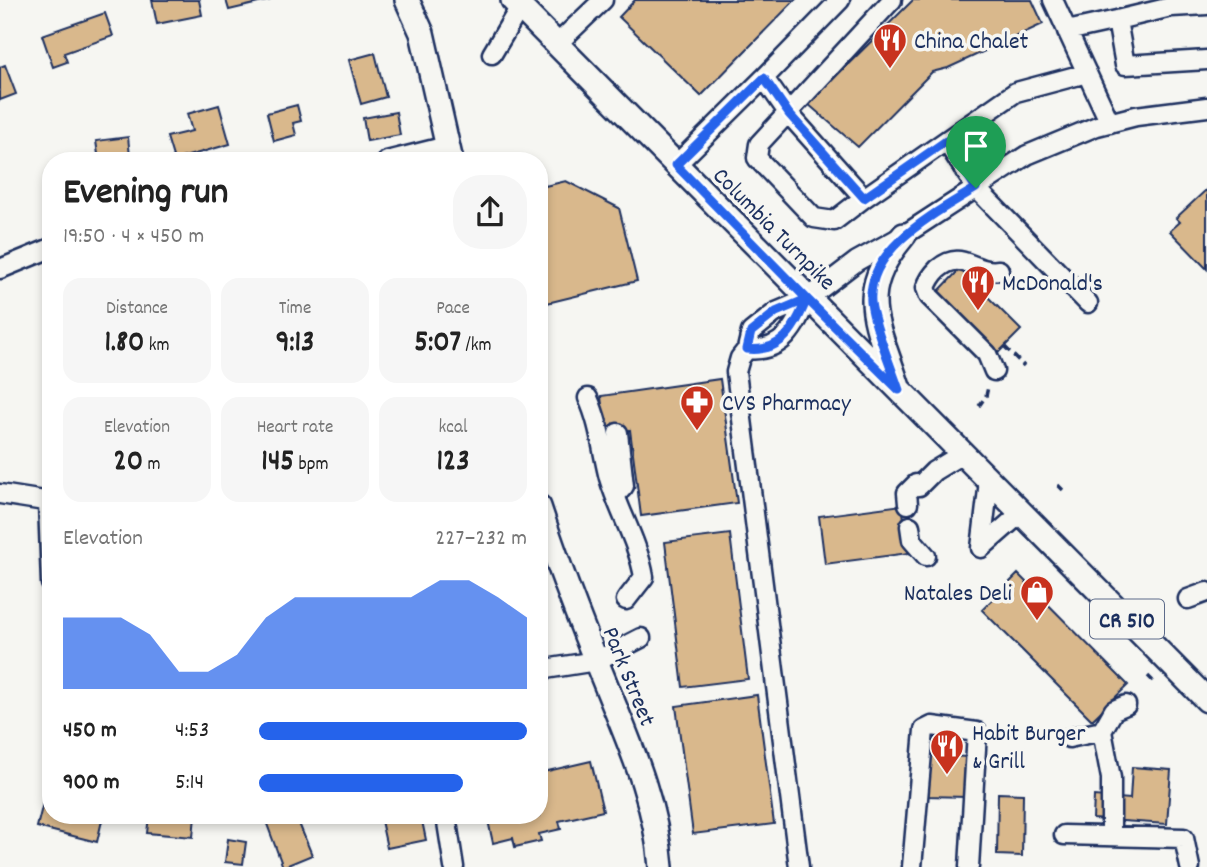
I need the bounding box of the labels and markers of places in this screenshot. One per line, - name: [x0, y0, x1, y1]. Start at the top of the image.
- restaurant icon: China Chalet: [871, 21, 909, 70]
- place label: China Chalet: [914, 26, 1028, 60]
- pin: [946, 116, 1006, 188]
- restaurant icon: McDonald's: [959, 263, 997, 312]
- place label: McDonald's: [1002, 268, 1103, 302]
- pharmacy icon: CVS Pharmacy: [678, 383, 716, 432]
- place label: CVS Pharmacy: [722, 388, 852, 422]
- shop icon: Natales Deli: [1018, 573, 1056, 622]
- place label: Natales Deli: [904, 578, 1012, 612]
- place label: Habit Burger & Grill: [972, 718, 1085, 780]
- restaurant icon: Habit Burger & Grill: [928, 727, 966, 776]

